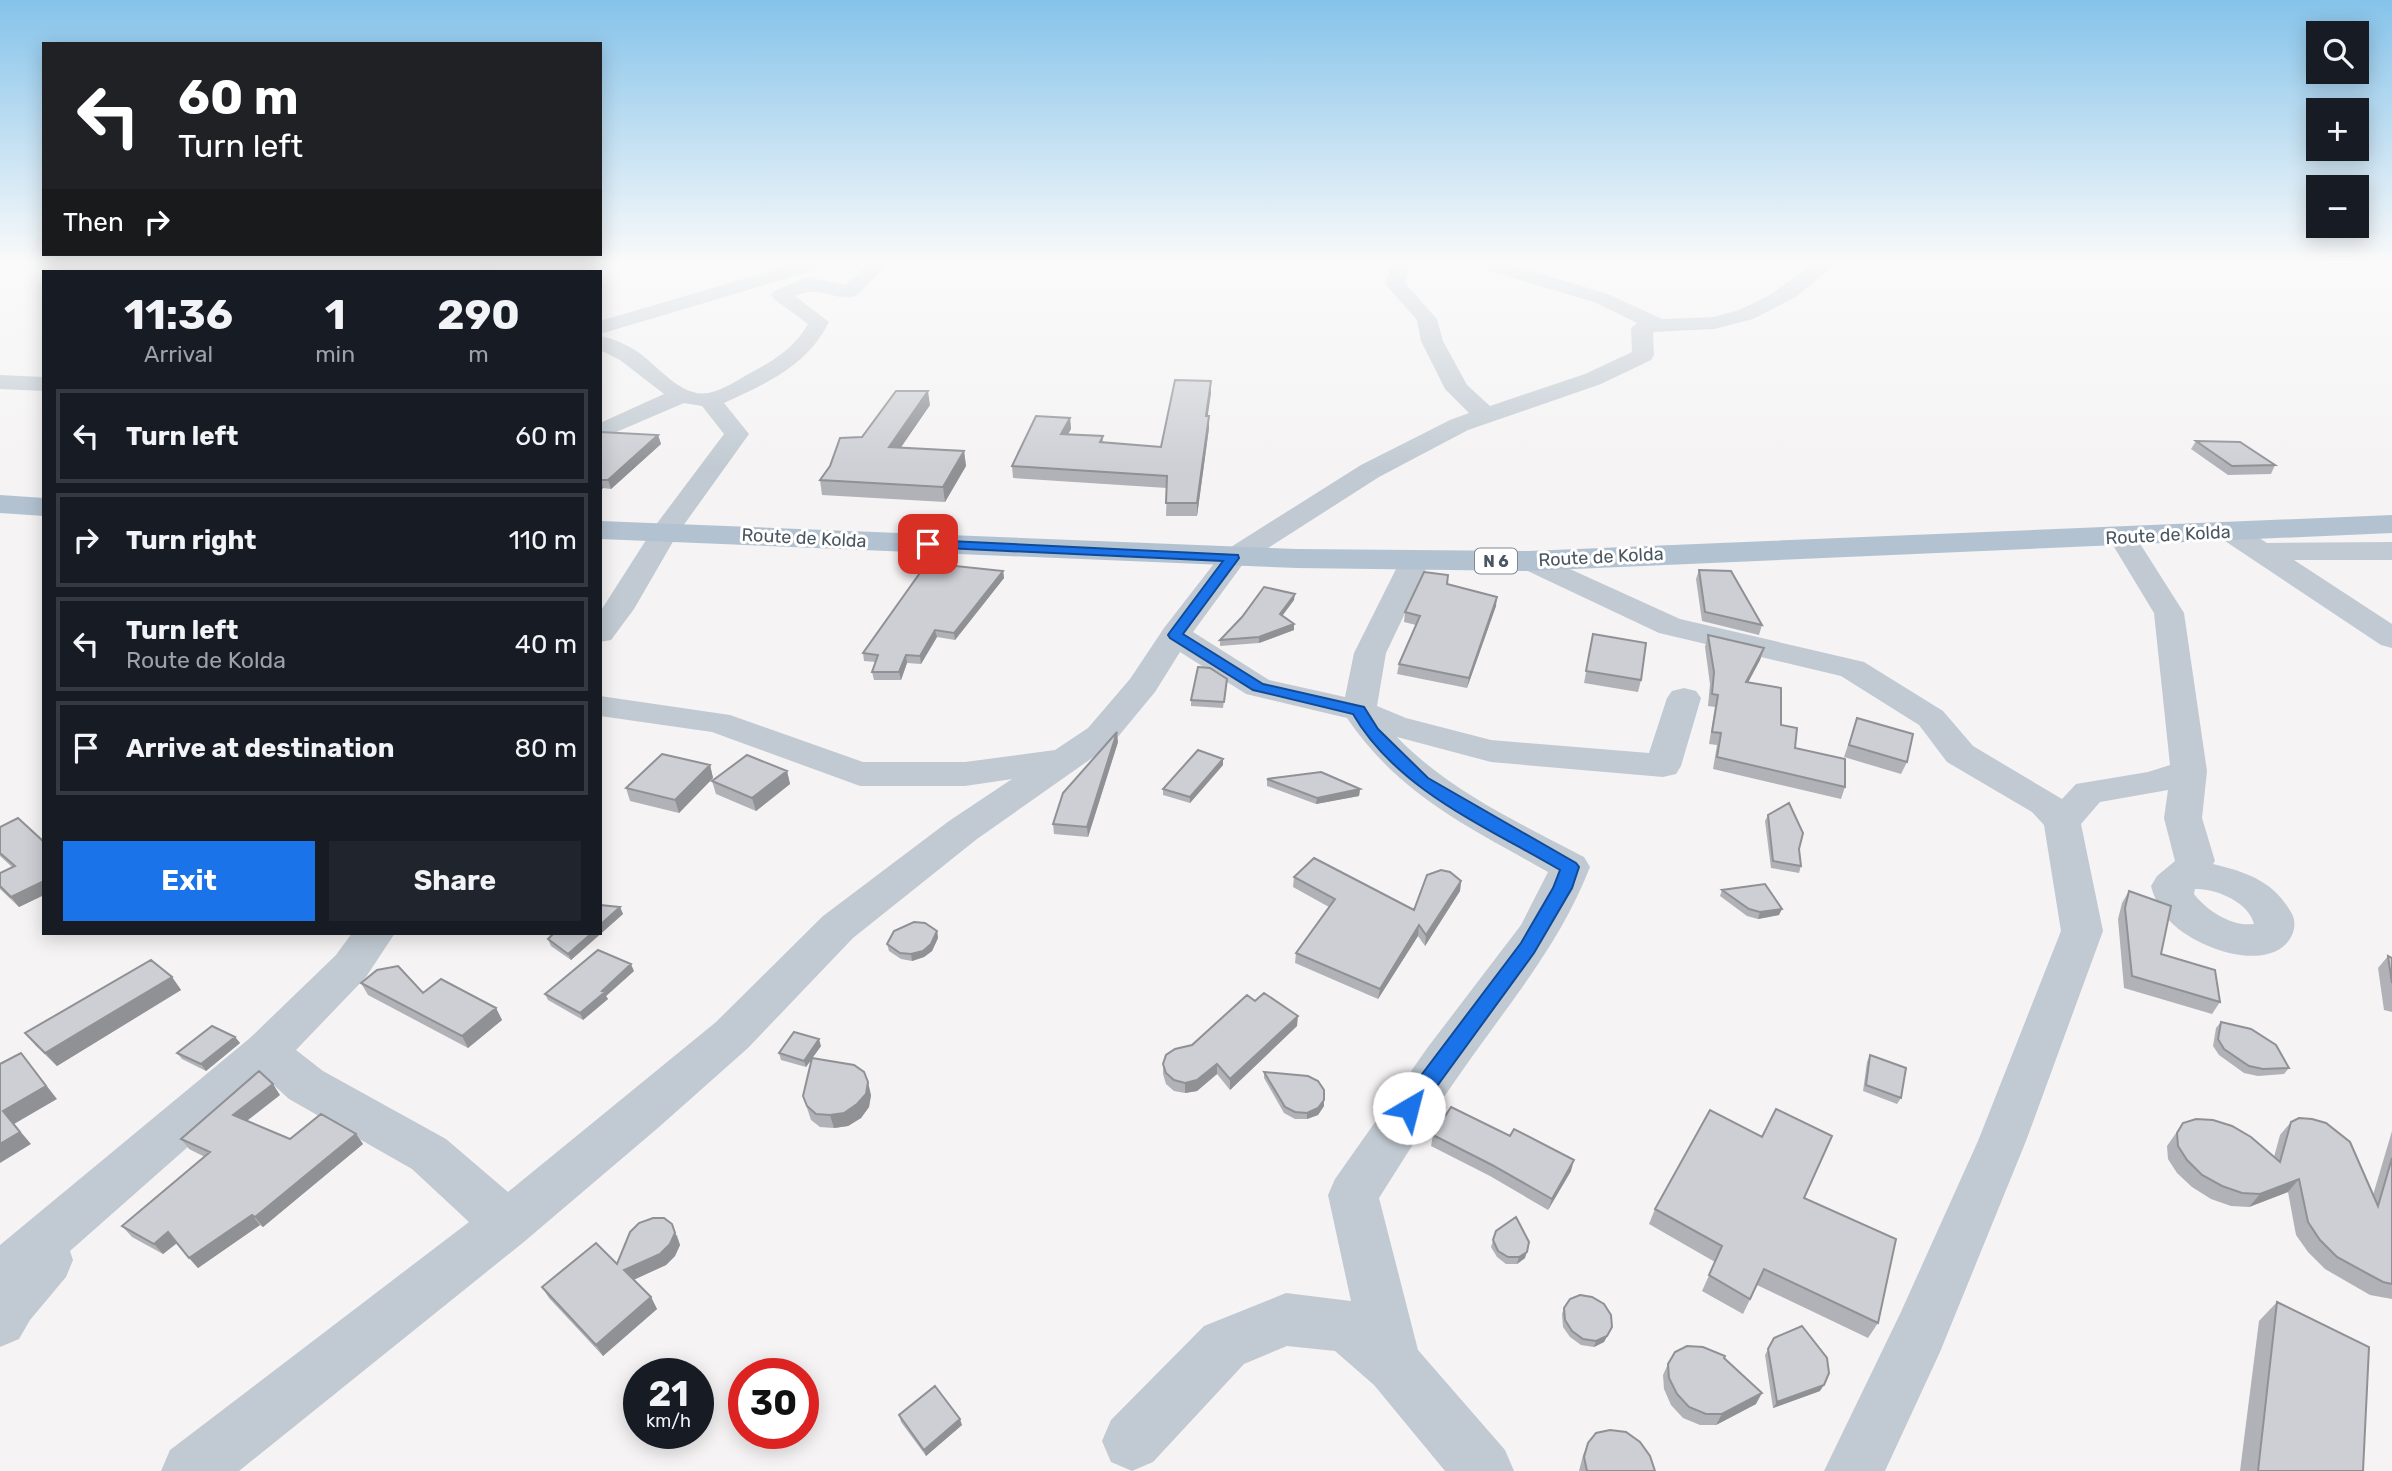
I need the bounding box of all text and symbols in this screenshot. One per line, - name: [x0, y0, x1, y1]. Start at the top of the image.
- map controls: [2306, 21, 2369, 238]
- button: search: [2306, 21, 2369, 84]
- text: 60 m: [178, 68, 299, 126]
- icon: left: [63, 70, 154, 161]
- button: +: [2306, 98, 2369, 161]
- text: Turn left: [178, 127, 303, 165]
- button: −: [2306, 175, 2369, 238]
- icon: right: [138, 203, 176, 241]
- text: Then: [63, 207, 124, 238]
- text: 11:36: [124, 290, 233, 340]
- text: 1: [325, 290, 346, 340]
- text: 290: [437, 290, 520, 340]
- text: Arrival: [144, 340, 213, 368]
- text: min: [315, 340, 355, 368]
- text: m: [468, 340, 489, 368]
- icon: left: [67, 417, 105, 455]
- text: Turn left: [126, 421, 238, 452]
- text: 60 m: [515, 421, 577, 452]
- pin: [898, 514, 958, 574]
- icon: right: [67, 521, 105, 559]
- street label: Route de Kolda: [2105, 521, 2231, 549]
- street label: Route de Kolda: [741, 524, 867, 552]
- text: Turn right: [126, 525, 256, 556]
- text: 110 m: [509, 525, 577, 556]
- icon: arrive: [909, 525, 947, 563]
- street label: Route de Kolda: [1538, 543, 1664, 571]
- road number: N 6: [1475, 548, 1517, 574]
- text: Turn left: [126, 615, 238, 646]
- icon: left: [67, 625, 105, 663]
- text: 40 m: [515, 629, 577, 660]
- text: Route de Kolda: [126, 646, 286, 674]
- icon: arrive: [67, 729, 105, 767]
- text: Arrive at destination: [126, 733, 394, 764]
- text: 80 m: [514, 733, 577, 764]
- button: Exit: [63, 841, 315, 921]
- button: Share: [329, 841, 581, 921]
- position arrow: [1372, 1071, 1446, 1145]
- speed limit sign: 30: [728, 1358, 819, 1449]
- text: 21: [648, 1373, 689, 1415]
- text: km/h: [646, 1410, 691, 1432]

